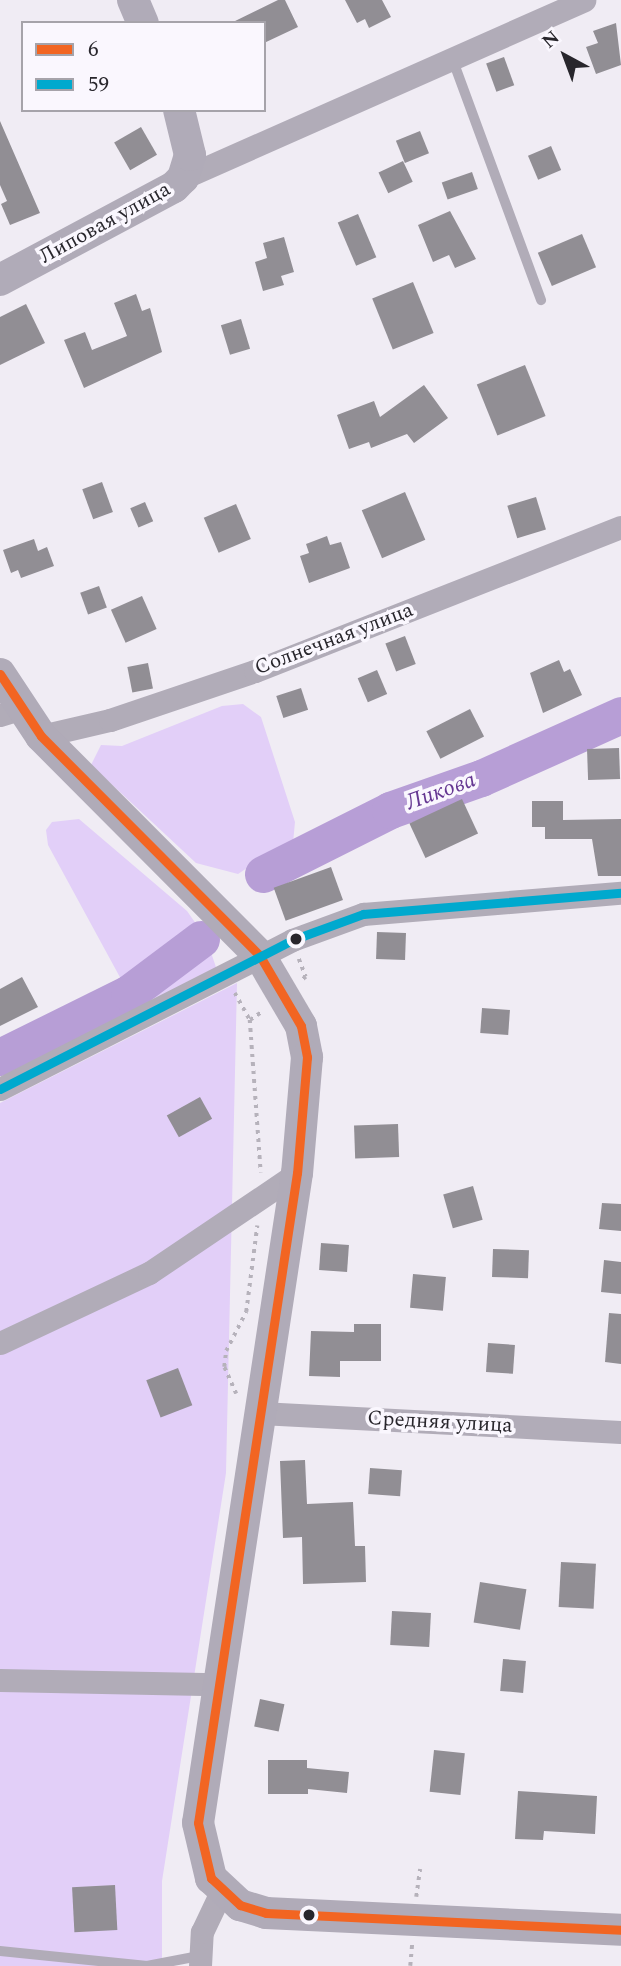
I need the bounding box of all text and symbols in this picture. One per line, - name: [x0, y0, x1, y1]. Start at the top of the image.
- legend: [21, 21, 266, 112]
- north arrow: [530, 21, 600, 91]
- text: N: [536, 24, 566, 56]
- text: 6: [88, 34, 99, 66]
- text: 59: [88, 69, 109, 101]
- street label: Липовая улица: [35, 177, 175, 269]
- street label: Солнечная улица: [251, 597, 417, 681]
- water label: Ликова: [402, 767, 480, 817]
- unlabelled marker: [289, 932, 303, 946]
- street label: Средняя улица: [367, 1406, 513, 1438]
- unlabelled marker: [302, 1908, 316, 1922]

